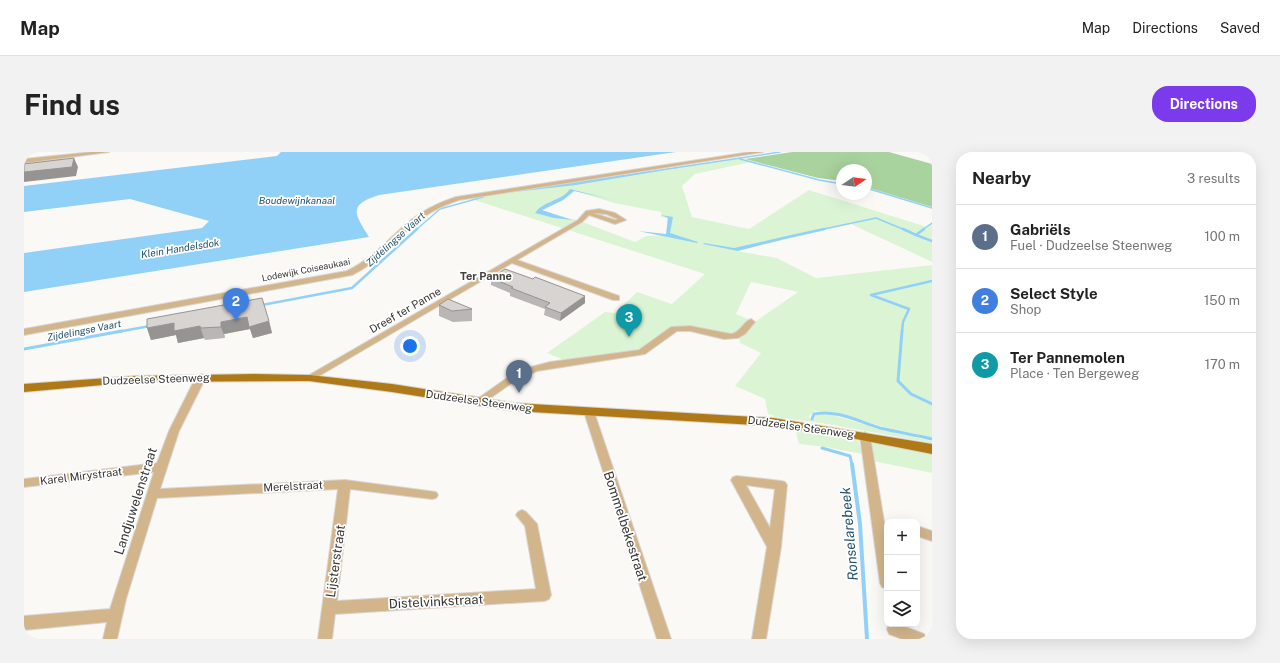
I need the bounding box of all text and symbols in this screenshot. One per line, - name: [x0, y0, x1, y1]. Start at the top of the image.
- text: Map: [20, 17, 60, 39]
- text: Map: [1082, 20, 1110, 36]
- text: Directions: [1132, 20, 1198, 36]
- text: Saved: [1220, 20, 1260, 36]
- button: Directions: [1152, 86, 1256, 122]
- text: Find us: [24, 88, 120, 121]
- north arrow: [836, 164, 872, 200]
- text: Nearby: [972, 168, 1031, 188]
- text: 3 results: [1187, 171, 1240, 186]
- water label: Boudewijnkanaal: [259, 194, 335, 206]
- water label: Zijdelingse Vaart: [363, 209, 427, 269]
- text: Gabriëls: [1010, 221, 1071, 238]
- text: 1: [982, 229, 988, 244]
- text: 100 m: [1204, 229, 1240, 244]
- water label: Klein Handelsdok: [140, 236, 221, 260]
- text: Fuel · Dudzeelse Steenweg: [1010, 238, 1172, 253]
- street label: Lodewijk Coiseaukaai: [261, 256, 351, 283]
- district label: Ter Panne: [460, 270, 512, 282]
- street label: Dreef ter Panne: [367, 285, 443, 335]
- text: Select Style: [1010, 285, 1098, 302]
- pin: 2: [223, 288, 249, 321]
- text: 2: [981, 293, 989, 308]
- text: 150 m: [1204, 293, 1240, 308]
- text: Shop: [1010, 302, 1041, 317]
- pin: 3: [616, 304, 642, 337]
- water label: Zijdelingse Vaart: [46, 317, 122, 343]
- your location: [400, 336, 420, 356]
- text: Ter Pannemolen: [1010, 349, 1125, 366]
- text: 3: [981, 357, 989, 372]
- text: 170 m: [1205, 357, 1240, 372]
- pin: 1: [506, 360, 532, 393]
- text: Place · Ten Bergeweg: [1010, 366, 1139, 381]
- street label: Dudzeelse Steenweg: [102, 371, 210, 387]
- street label: Dudzeelse Steenweg: [425, 388, 533, 414]
- street label: Dudzeelse Steenweg: [747, 414, 855, 440]
- street label: Landjuwelenstraat: [111, 446, 160, 557]
- street label: Karel Mirystraat: [39, 465, 123, 487]
- street label: Bommelbekestraat: [601, 469, 650, 583]
- street label: Merelstraat: [263, 478, 323, 494]
- water label: Ronselarebeek: [837, 486, 861, 581]
- map controls: [884, 519, 920, 627]
- button: +: [884, 519, 920, 555]
- street label: Lijsterstraat: [323, 524, 348, 598]
- button: −: [884, 555, 920, 591]
- button: layers: [884, 591, 920, 627]
- street label: Distelvinkstraat: [388, 592, 484, 611]

